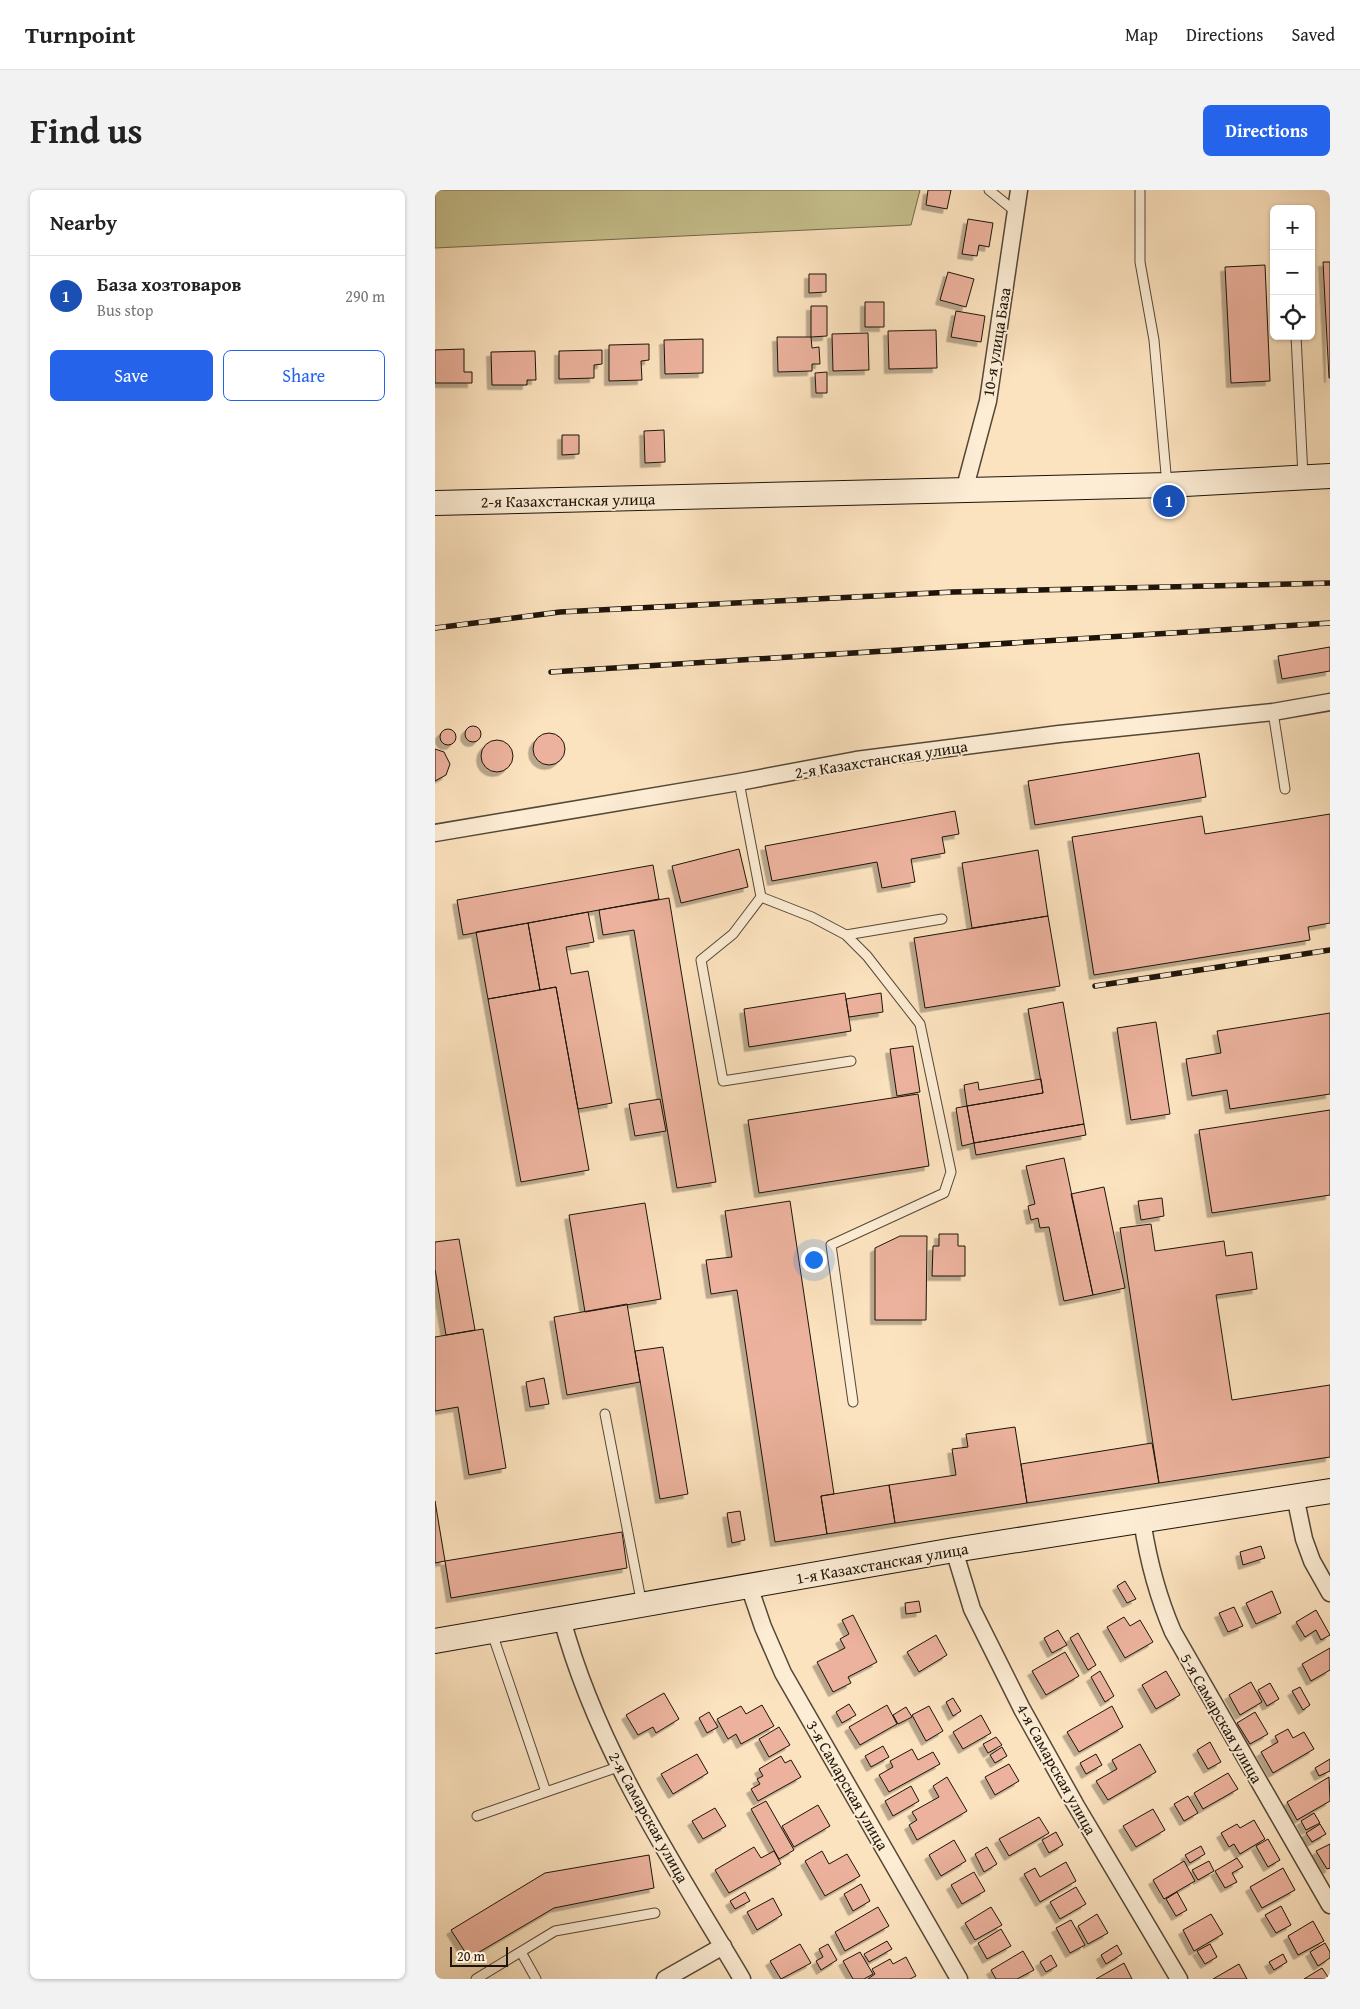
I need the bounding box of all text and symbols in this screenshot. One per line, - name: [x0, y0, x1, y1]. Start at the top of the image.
- text: Turnpoint: [25, 17, 135, 52]
- text: Map: [1125, 21, 1158, 48]
- text: Directions: [1186, 21, 1263, 48]
- text: Saved: [1291, 21, 1335, 48]
- text: Find us: [30, 105, 143, 156]
- button: Directions: [1203, 105, 1330, 156]
- map controls: [1270, 205, 1315, 340]
- button: +: [1270, 205, 1315, 250]
- text: Nearby: [50, 207, 117, 238]
- button: −: [1270, 250, 1315, 295]
- text: База хозтоваров: [97, 270, 241, 298]
- text: 1: [62, 284, 70, 308]
- text: 290 m: [345, 284, 385, 308]
- street label: 10-я улица База: [976, 285, 1017, 398]
- button: locate: [1270, 295, 1315, 340]
- text: Bus stop: [97, 298, 153, 322]
- button: Save: [50, 350, 213, 401]
- button: Share: [223, 350, 385, 401]
- pin: 1: [1153, 482, 1185, 520]
- street label: 2-я Казахстанская улица: [481, 486, 656, 514]
- street label: 2-я Казахстанская улица: [793, 733, 969, 785]
- your location: [801, 1247, 827, 1273]
- street label: 1-я Казахстанская улица: [794, 1536, 970, 1590]
- street label: 5-я Самарская улица: [1175, 1648, 1269, 1788]
- street label: 4-я Самарская улица: [1011, 1699, 1103, 1839]
- street label: 3-я Самарская улица: [801, 1715, 895, 1855]
- street label: 2-я Самарская улица: [603, 1747, 695, 1887]
- scale bar: [450, 1944, 507, 1967]
- text: 20 m: [457, 1946, 485, 1966]

